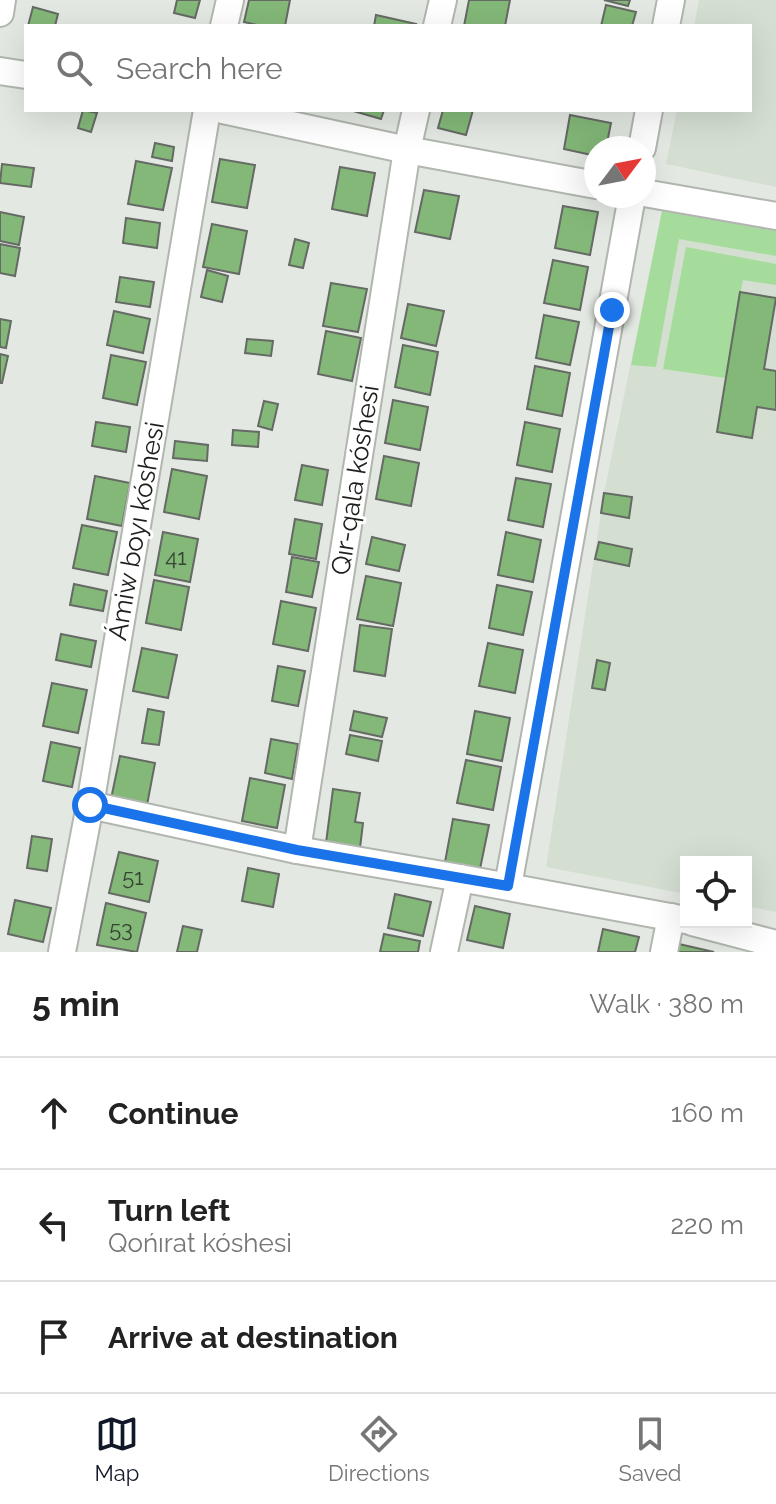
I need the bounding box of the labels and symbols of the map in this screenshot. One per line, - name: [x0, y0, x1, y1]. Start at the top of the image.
- north arrow: [584, 136, 656, 208]
- route end: [594, 292, 630, 328]
- street label: Qır-qala kóshesi: [325, 383, 385, 577]
- street label: Ámiw boyı kóshesi: [102, 419, 170, 643]
- house number: 41: [165, 544, 187, 570]
- route start: [72, 787, 108, 823]
- house number: 51: [122, 864, 144, 890]
- house number: 53: [109, 916, 133, 942]

